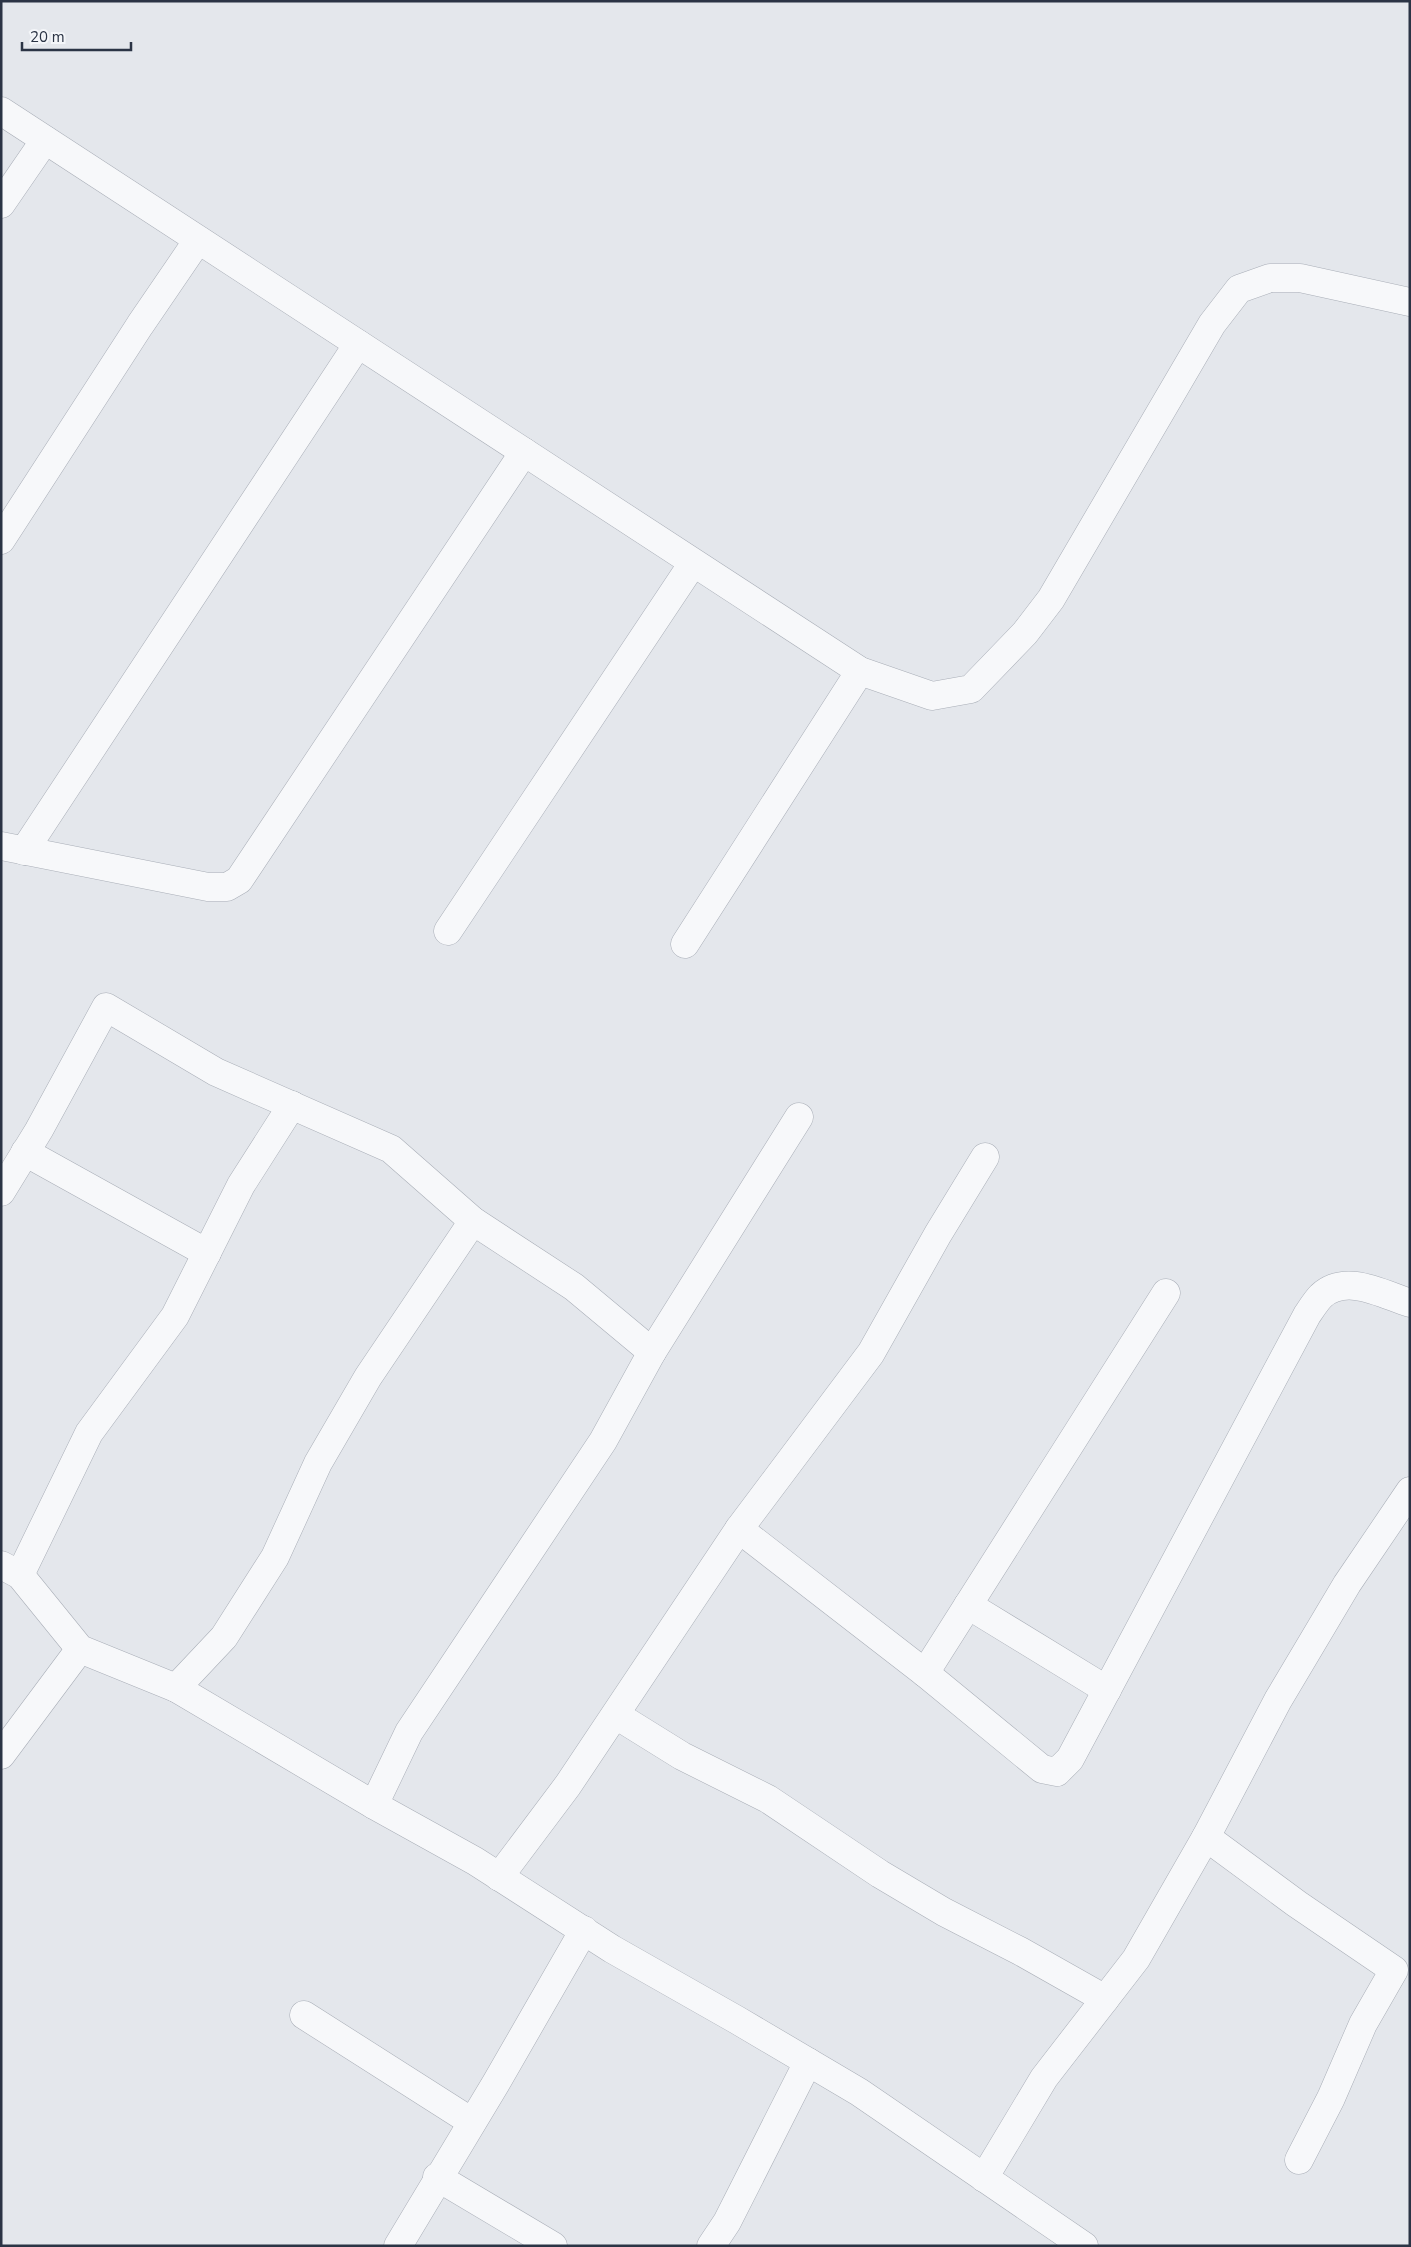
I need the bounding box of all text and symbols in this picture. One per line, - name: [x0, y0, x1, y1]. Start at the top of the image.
- scale bar: [22, 20, 131, 52]
- text: 20 m: [30, 27, 65, 47]

